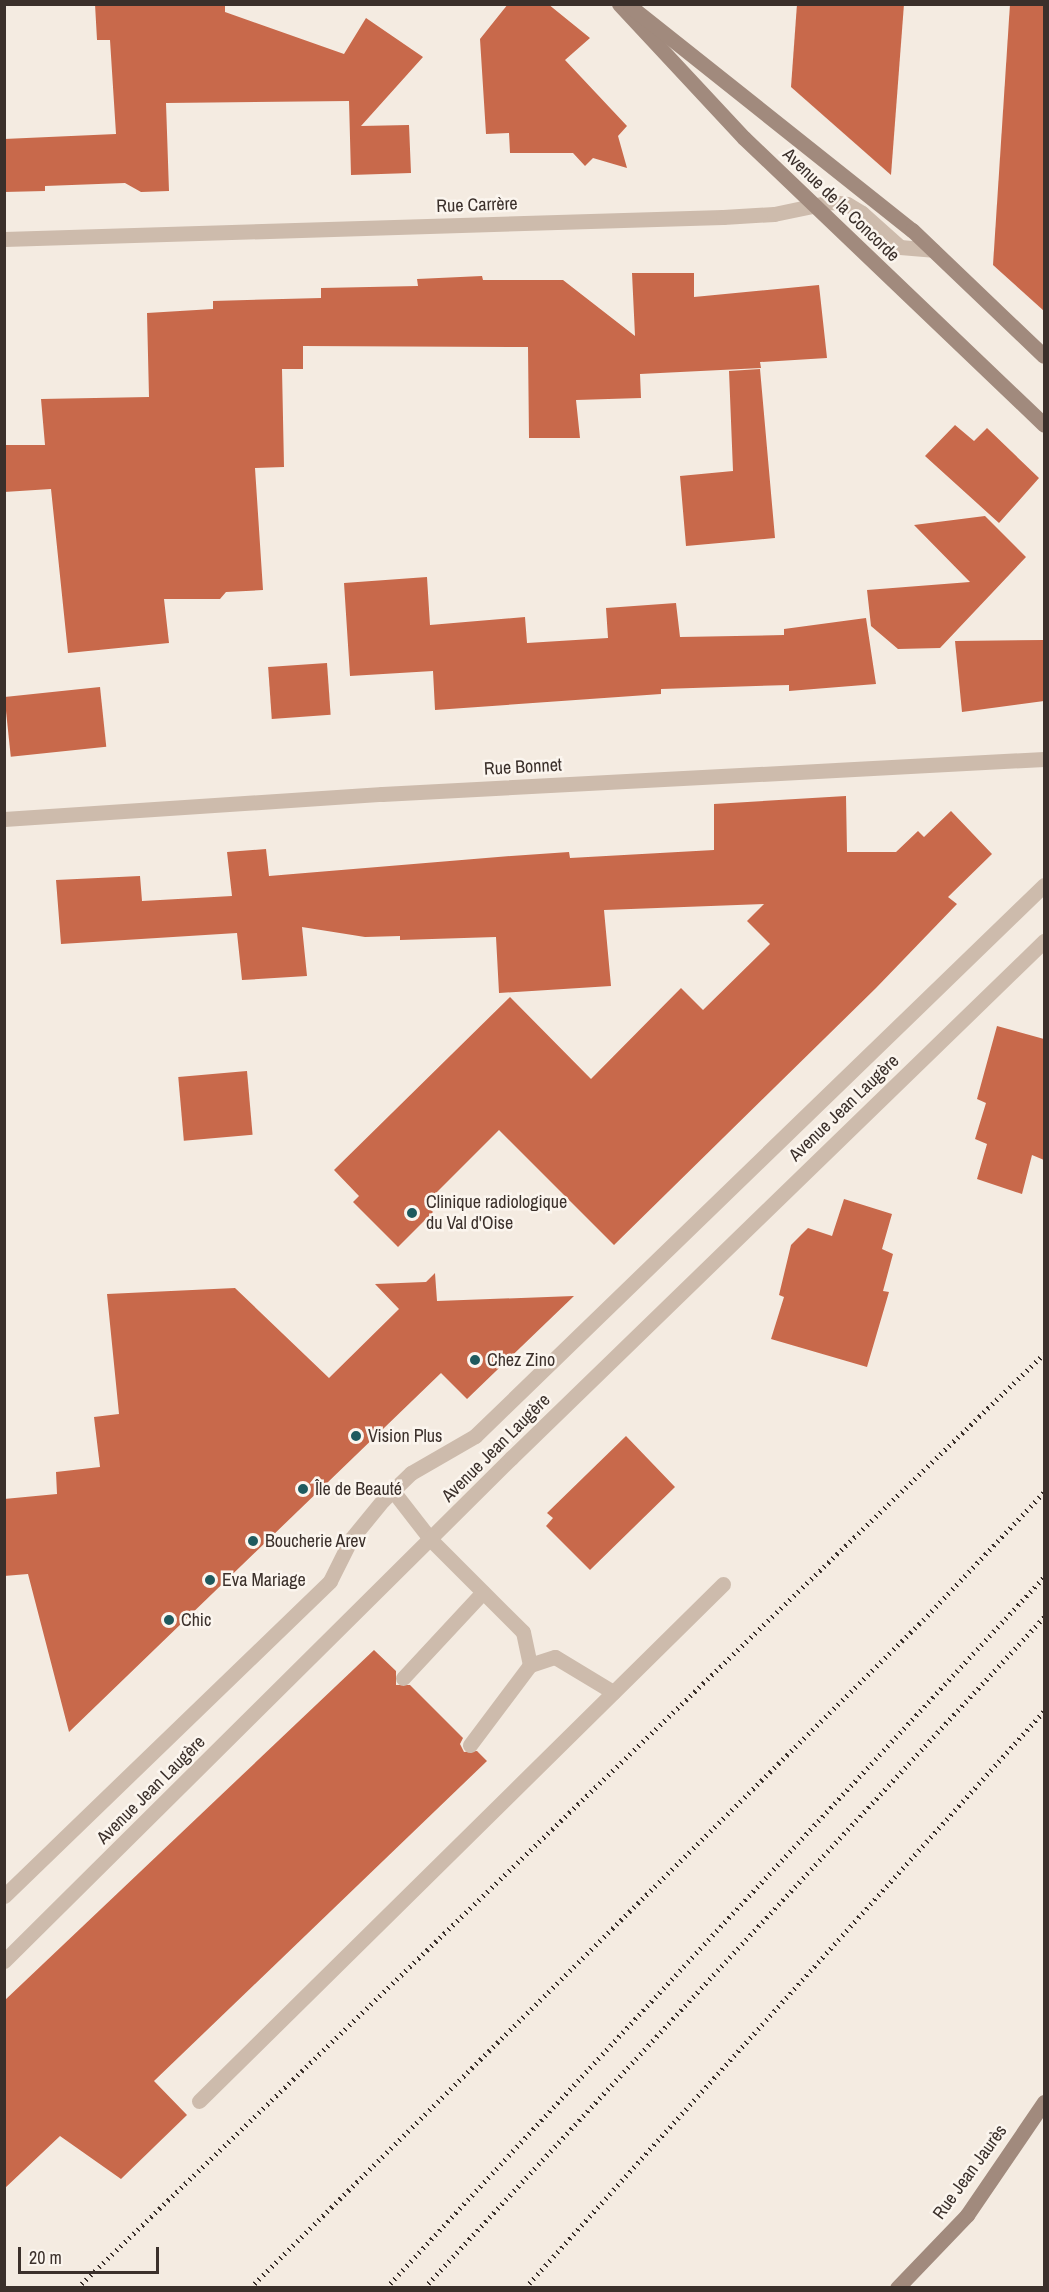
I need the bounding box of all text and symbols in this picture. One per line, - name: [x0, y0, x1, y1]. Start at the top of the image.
- street label: Avenue de la Concorde: [778, 144, 904, 266]
- street label: Rue Carrère: [436, 193, 518, 217]
- street label: Rue Bonnet: [484, 754, 562, 780]
- street label: Avenue Jean Laugère: [785, 1050, 903, 1166]
- place label: Clinique radiologique du Val d'Oise: [426, 1192, 567, 1234]
- marker: Clinique radiologique du Val d'Oise: [403, 1204, 421, 1222]
- place label: Chez Zino: [487, 1349, 555, 1371]
- marker: Chez Zino: [468, 1353, 482, 1367]
- street label: Avenue Jean Laugère: [437, 1389, 555, 1507]
- place label: Vision Plus: [368, 1425, 442, 1447]
- marker: Vision Plus: [349, 1429, 363, 1443]
- place label: Île de Beauté: [315, 1478, 402, 1500]
- marker: Île de Beauté: [296, 1482, 310, 1496]
- place label: Boucherie Arev: [265, 1530, 367, 1552]
- marker: Boucherie Arev: [246, 1534, 260, 1548]
- place label: Eva Mariage: [222, 1569, 306, 1591]
- marker: Eva Mariage: [203, 1573, 217, 1587]
- place label: Chic: [181, 1609, 211, 1631]
- marker: Chic: [162, 1613, 176, 1627]
- street label: Avenue Jean Laugère: [92, 1731, 210, 1849]
- street label: Rue Jean Jaurès: [928, 2121, 1012, 2223]
- scale bar: [21, 2235, 162, 2273]
- text: 20 m: [29, 2245, 62, 2270]

